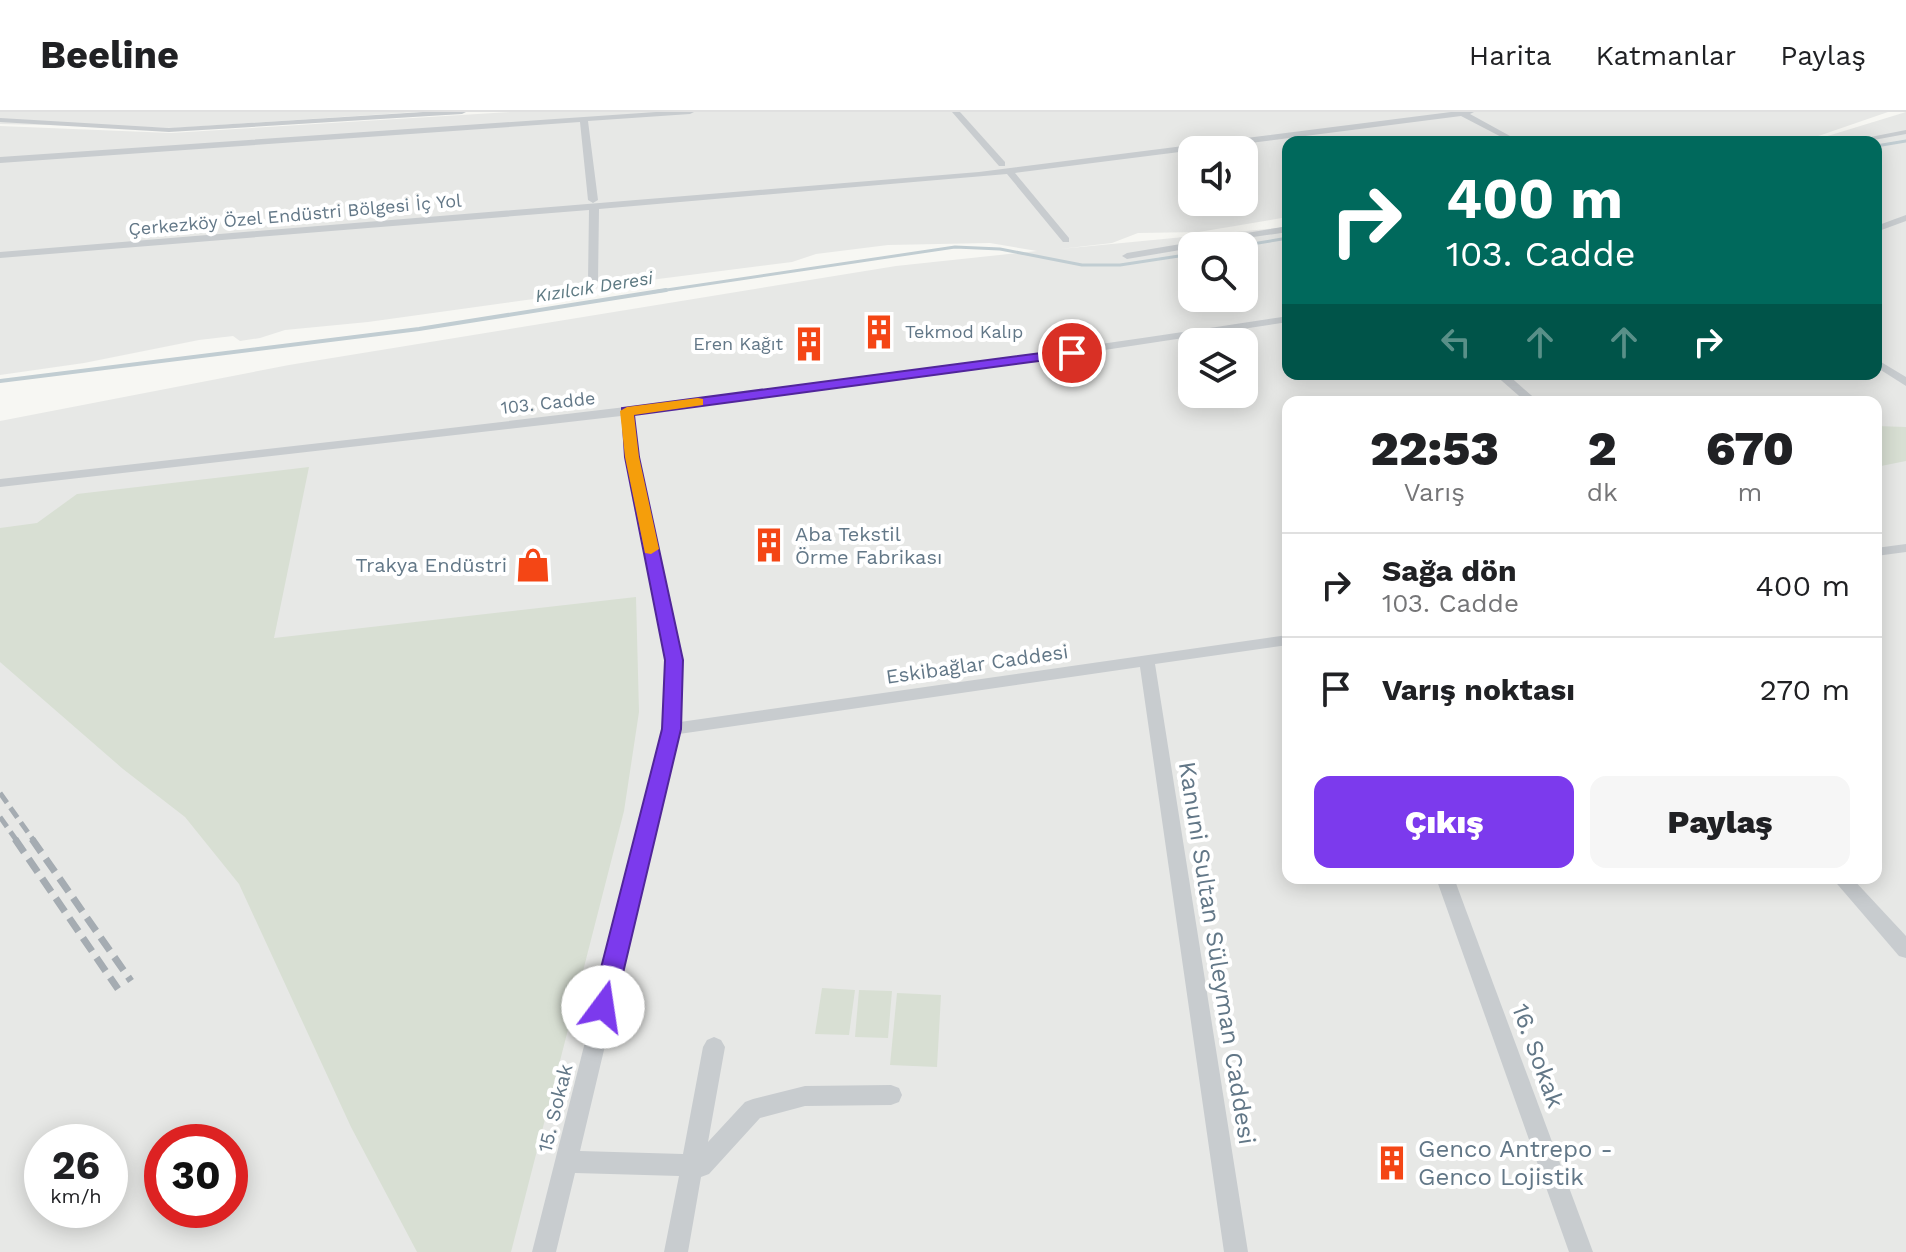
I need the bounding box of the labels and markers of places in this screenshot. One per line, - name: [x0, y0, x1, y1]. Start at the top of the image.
- building icon: Tekmod Kalıp: [860, 313, 898, 351]
- pin: [1038, 319, 1106, 387]
- place label: Tekmod Kalıp: [905, 321, 1023, 342]
- building icon: Eren Kağıt: [790, 325, 828, 363]
- place label: Eren Kağıt: [693, 333, 783, 354]
- place label: Aba Tekstil Örme Fabrikası: [795, 522, 942, 569]
- building icon: Aba Tekstil Örme Fabrikası: [750, 526, 788, 564]
- shop icon: Trakya Endüstri: [514, 546, 552, 584]
- place label: Trakya Endüstri: [356, 553, 507, 577]
- place label: Genco Antrepo - Genco Lojistik: [1418, 1135, 1613, 1191]
- building icon: Genco Antrepo - Genco Lojistik: [1373, 1144, 1411, 1182]

